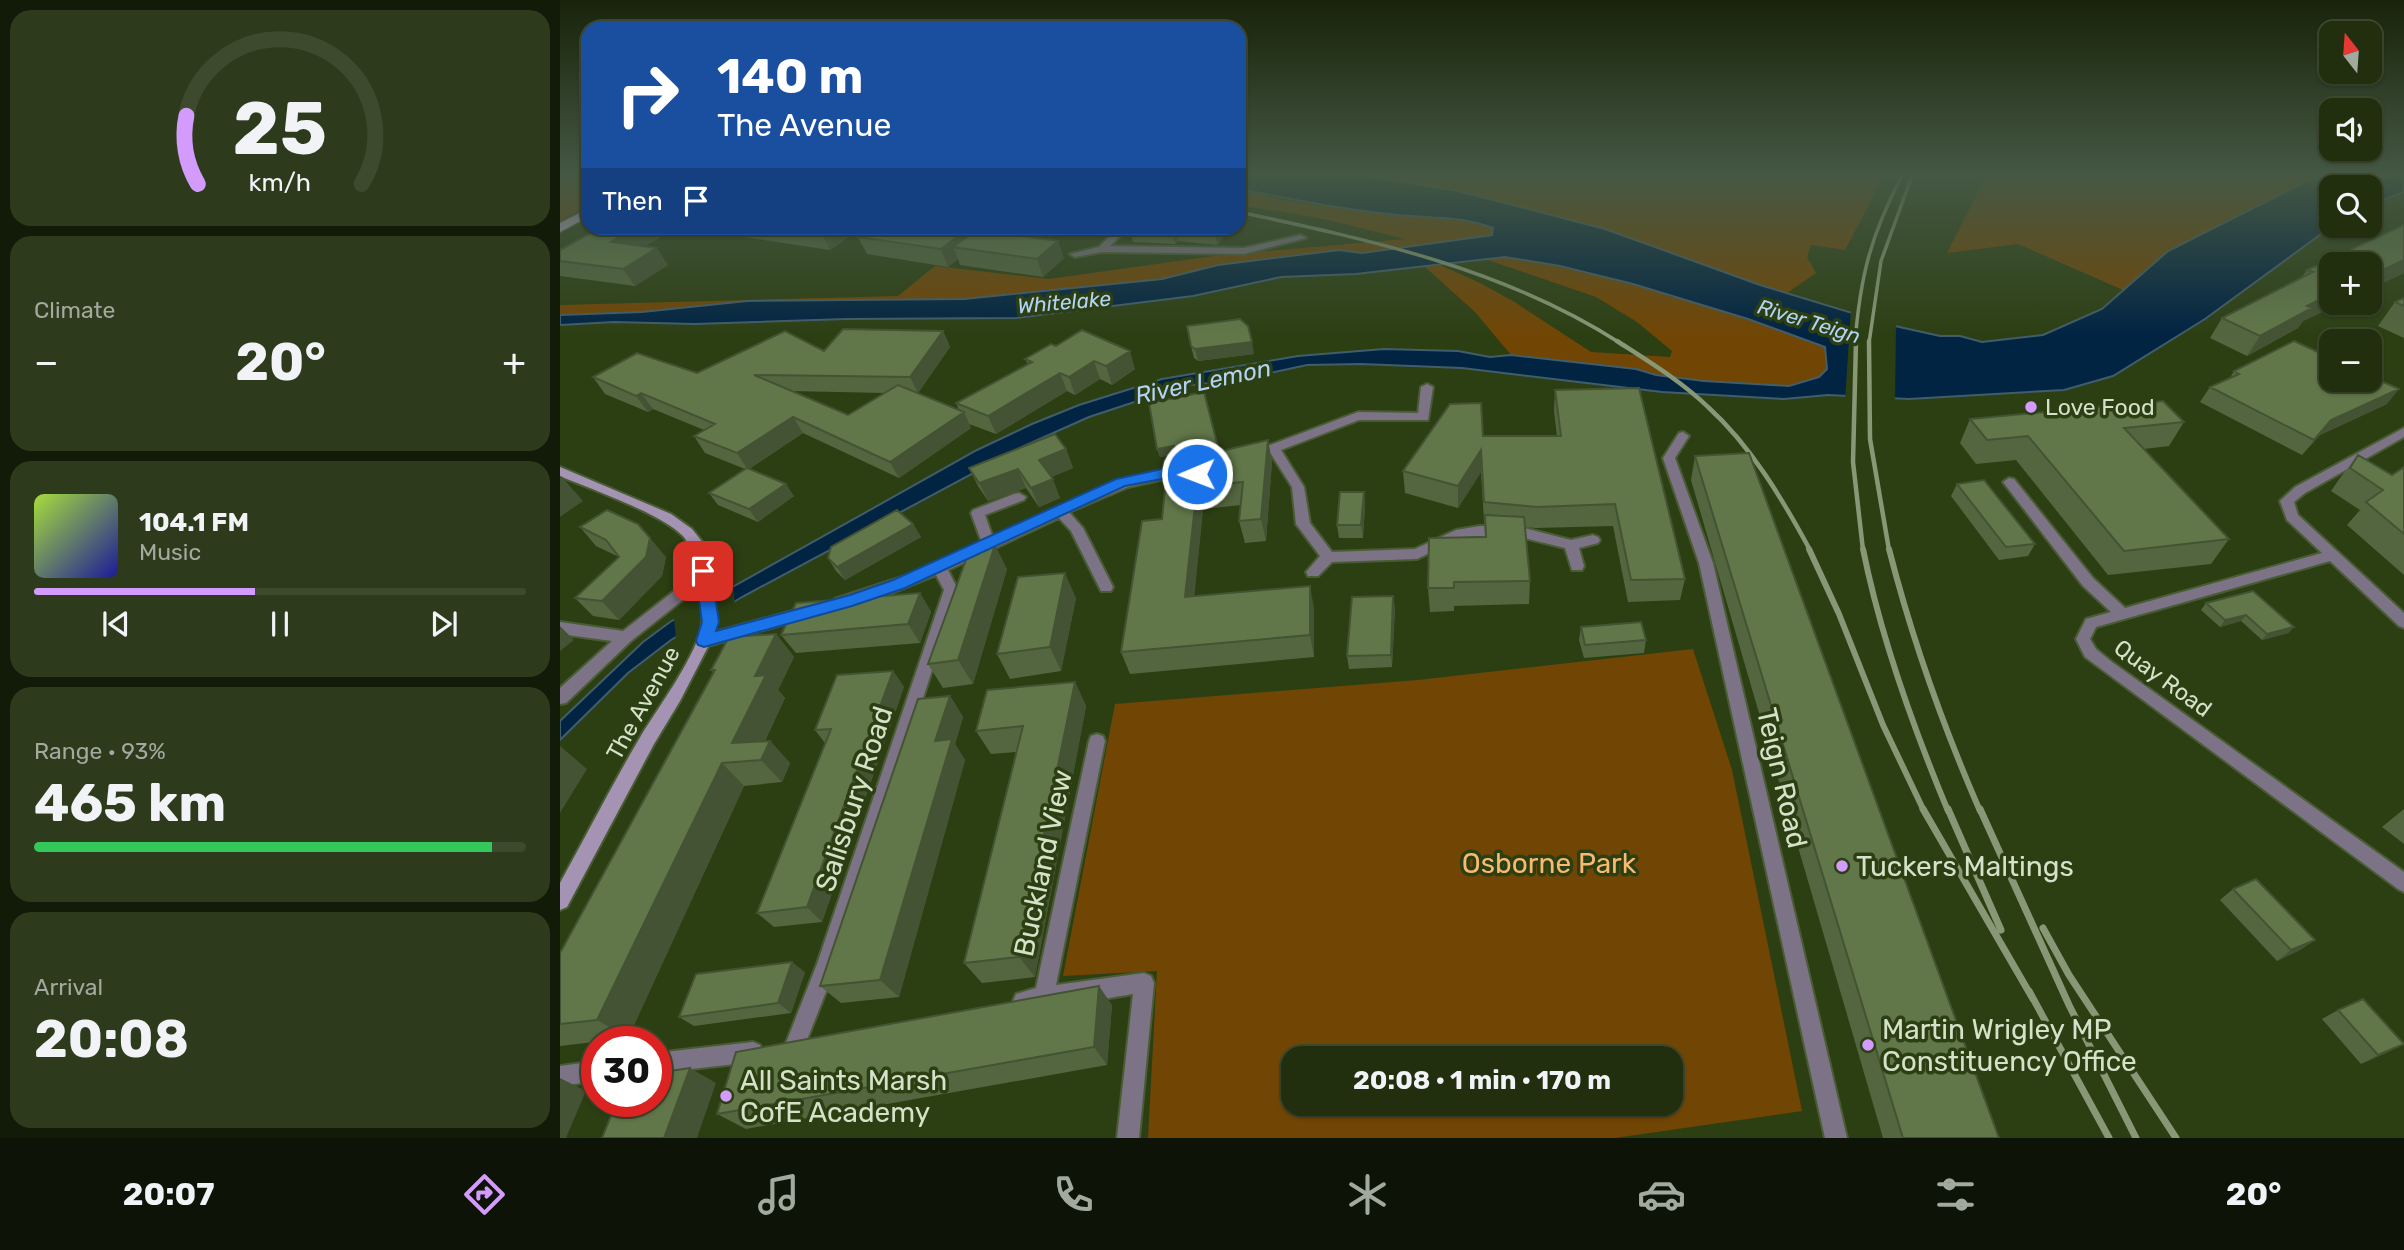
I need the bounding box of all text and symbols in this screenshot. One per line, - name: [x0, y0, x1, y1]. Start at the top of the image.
- north arrow: [2319, 21, 2382, 84]
- map controls: [2319, 21, 2382, 392]
- text: 140 m: [717, 47, 863, 105]
- icon: right: [602, 49, 693, 140]
- text: 25: [233, 86, 327, 172]
- button: sound: [2319, 98, 2382, 161]
- text: The Avenue: [717, 106, 891, 144]
- text: km/h: [249, 168, 311, 197]
- button: search: [2319, 175, 2382, 238]
- icon: arrive: [677, 182, 715, 220]
- text: Then: [602, 186, 663, 217]
- button: +: [2319, 252, 2382, 315]
- water label: Whitelake: [1016, 285, 1112, 319]
- water label: River Teign: [1755, 294, 1863, 348]
- text: Climate: [34, 296, 115, 324]
- button: −: [2319, 329, 2382, 392]
- text: 20°: [235, 331, 326, 393]
- text: −: [34, 339, 59, 385]
- text: +: [502, 339, 526, 385]
- water label: River Lemon: [1132, 354, 1274, 410]
- place label: Love Food: [2045, 393, 2155, 421]
- marker: Love Food: [2023, 399, 2039, 415]
- position arrow: [1160, 437, 1234, 511]
- text: 104.1 FM: [139, 507, 249, 538]
- text: Music: [139, 538, 201, 566]
- pin: [673, 541, 733, 601]
- icon: arrive: [684, 552, 722, 590]
- icon: previous: [97, 605, 135, 643]
- icon: pause: [261, 605, 299, 643]
- icon: next: [425, 605, 463, 643]
- street label: Quay Road: [2109, 633, 2217, 723]
- street label: The Avenue: [600, 641, 686, 765]
- street label: Salisbury Road: [809, 702, 899, 896]
- street label: Teign Road: [1750, 705, 1814, 851]
- text: Range · 93%: [34, 737, 166, 765]
- street label: Buckland View: [1007, 767, 1079, 959]
- text: 465 km: [34, 772, 226, 834]
- park label: Osborne Park: [1462, 847, 1637, 880]
- place label: Tuckers Maltings: [1856, 850, 2074, 883]
- marker: Tuckers Maltings: [1834, 858, 1850, 874]
- text: Arrival: [34, 973, 103, 1001]
- text: 20:08: [34, 1008, 189, 1070]
- place label: Martin Wrigley MP Constituency Office: [1882, 1013, 2137, 1078]
- speed limit sign: 30: [581, 1026, 672, 1117]
- marker: Martin Wrigley MP Constituency Office: [1860, 1037, 1876, 1053]
- place label: All Saints Marsh CofE Academy: [740, 1064, 947, 1129]
- text: 20:08 · 1 min · 170 m: [1353, 1065, 1611, 1096]
- marker: All Saints Marsh CofE Academy: [718, 1088, 734, 1104]
- icon: directions: [460, 1170, 509, 1219]
- icon: music: [754, 1170, 803, 1219]
- icon: phone: [1049, 1170, 1098, 1219]
- icon: climate: [1343, 1170, 1392, 1219]
- icon: car: [1637, 1170, 1686, 1219]
- icon: filters: [1931, 1170, 1980, 1219]
- text: 20:07: [123, 1175, 215, 1213]
- text: 20°: [2226, 1175, 2281, 1213]

